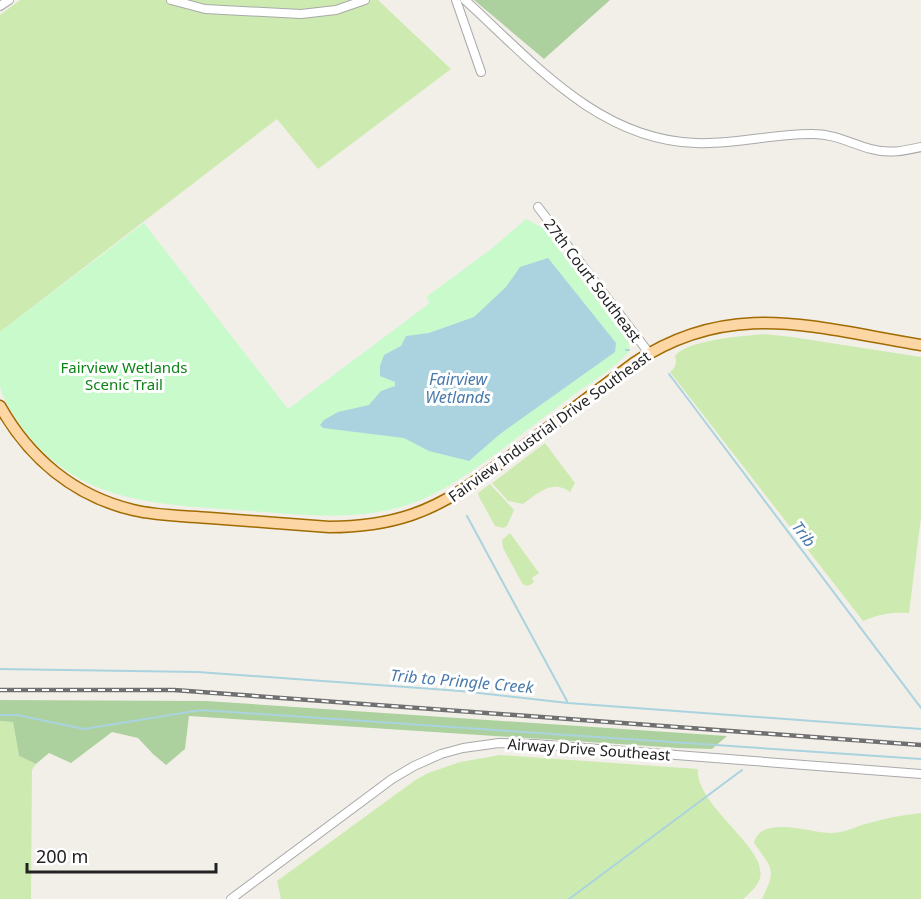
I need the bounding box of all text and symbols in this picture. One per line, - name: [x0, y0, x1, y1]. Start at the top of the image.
- street label: 27th Court Southeast: [540, 214, 646, 346]
- street label: Fairview Industrial Drive Southeast: [444, 346, 654, 506]
- park label: Fairview Wetlands Scenic Trail: [60, 357, 188, 394]
- water label: Fairview Wetlands: [425, 368, 491, 408]
- water label: Trib: [787, 517, 821, 551]
- water label: Trib to Pringle Creek: [390, 664, 535, 698]
- street label: Airway Drive Southeast: [507, 733, 672, 765]
- scale bar: [27, 836, 216, 874]
- text: 200 m: [36, 844, 88, 868]

